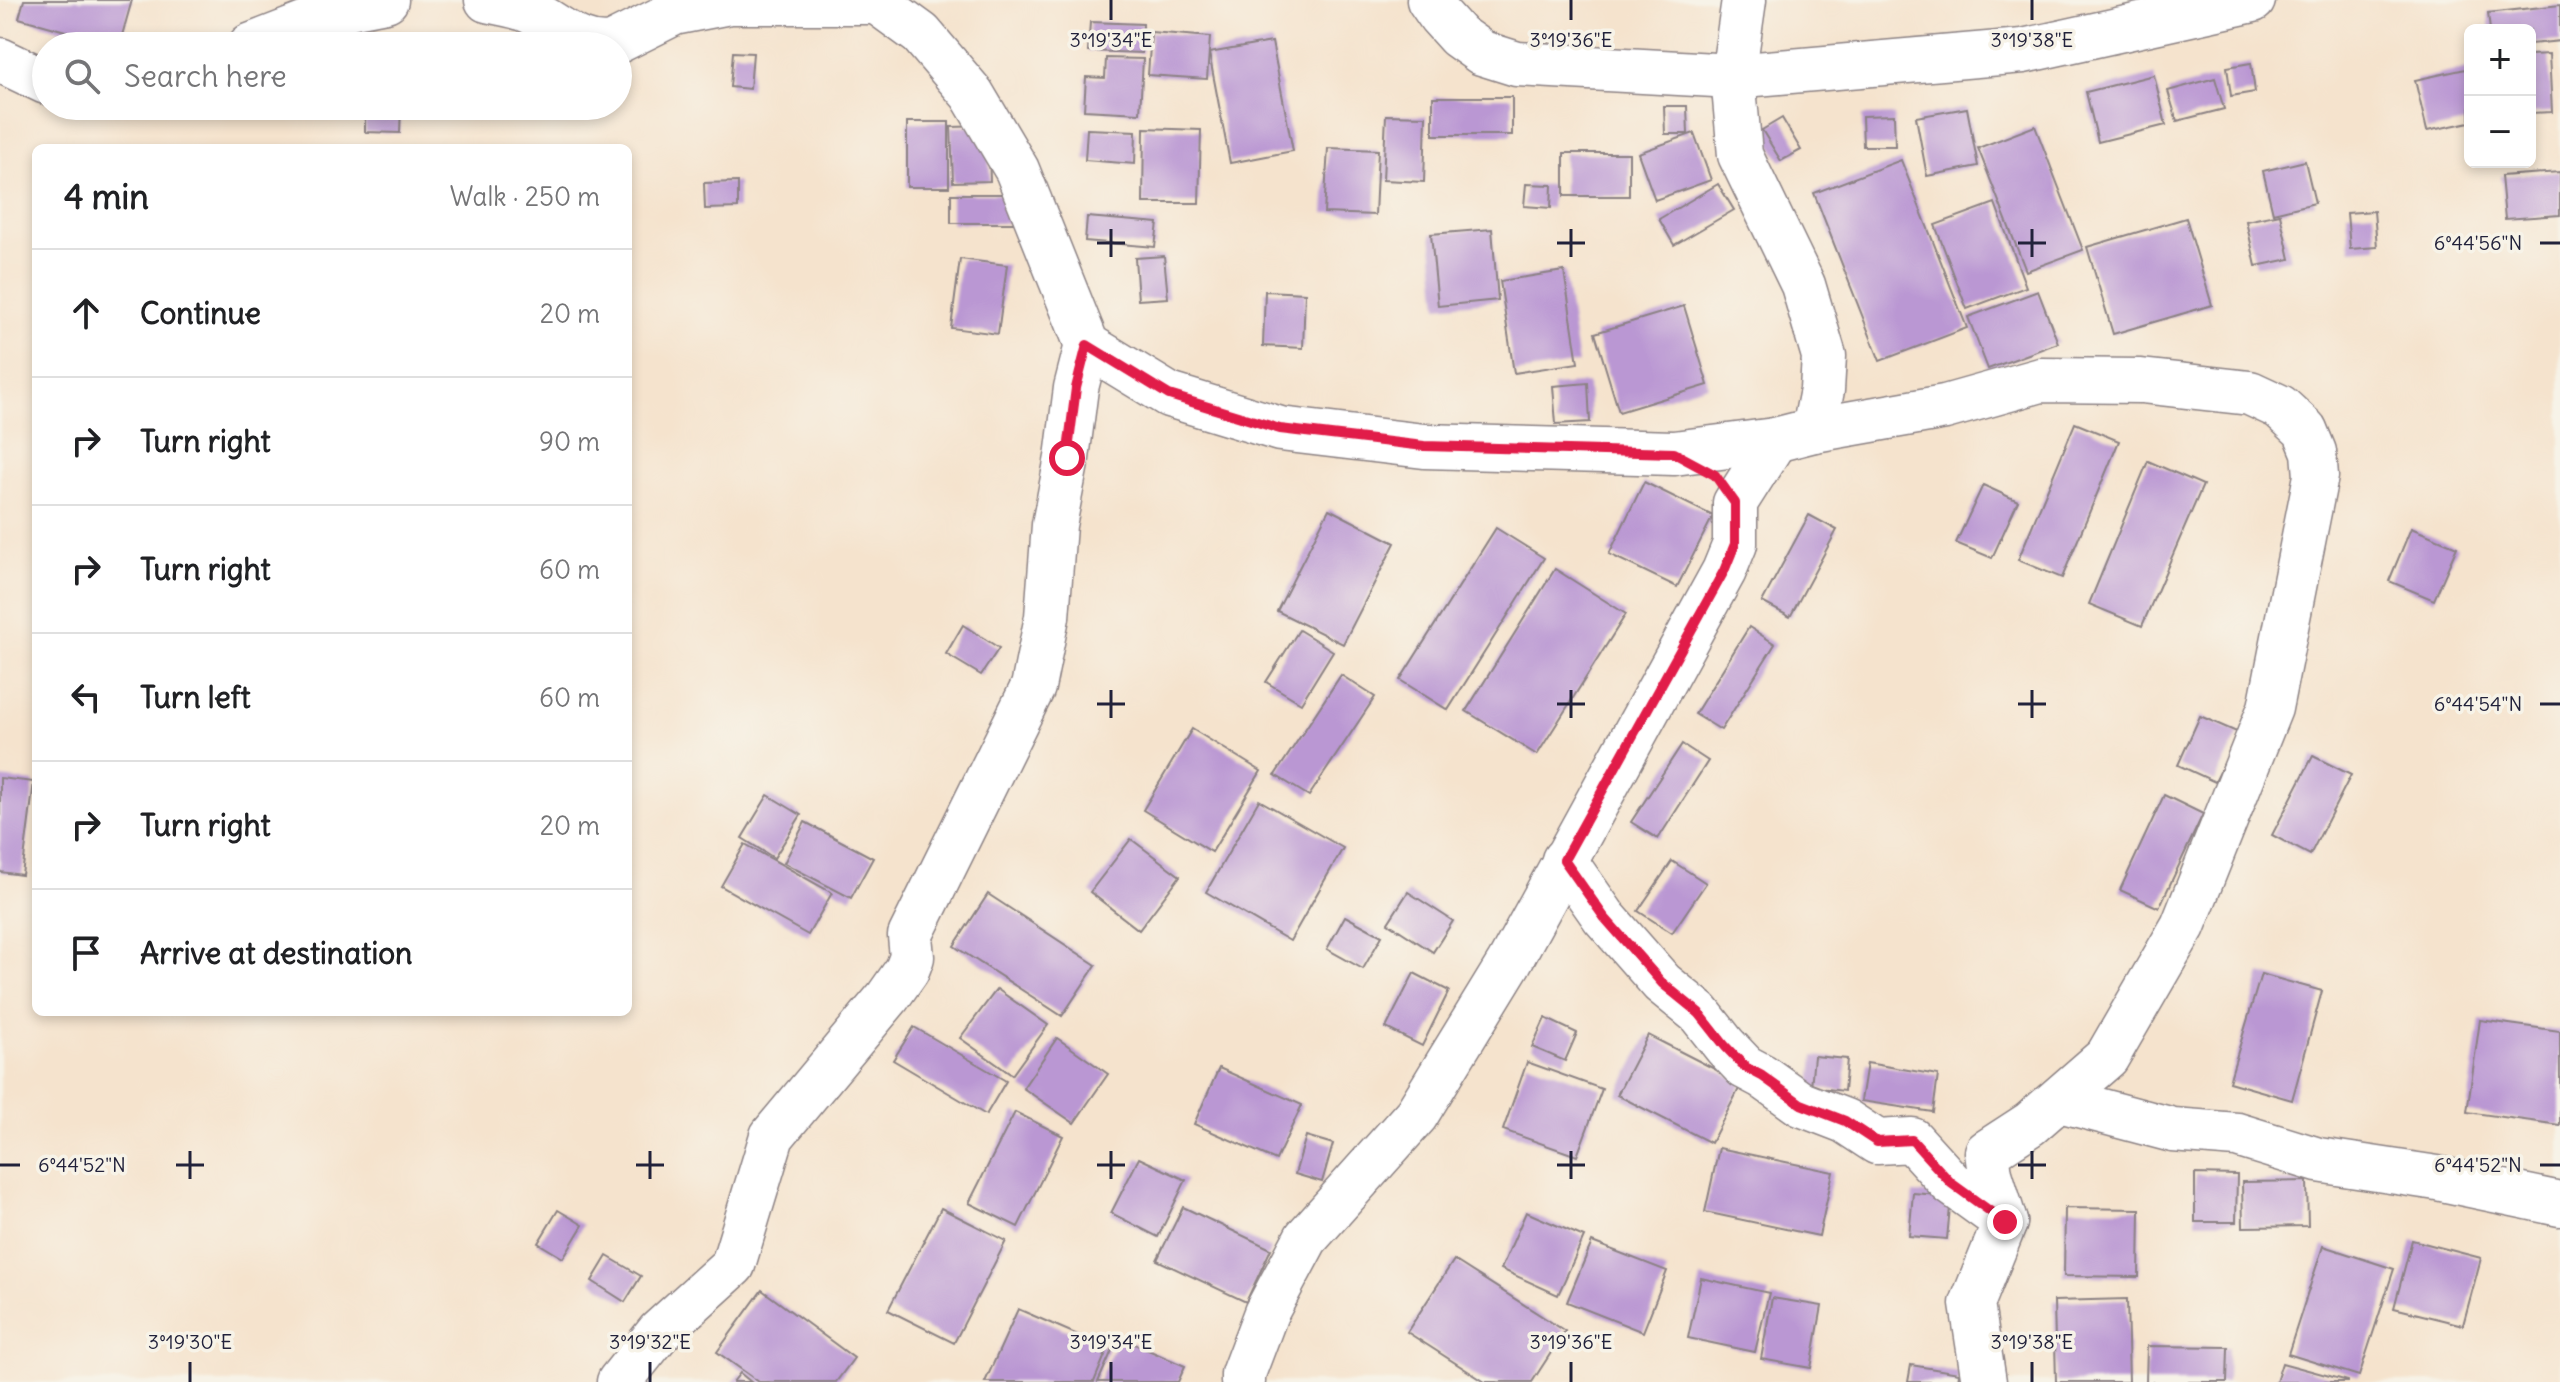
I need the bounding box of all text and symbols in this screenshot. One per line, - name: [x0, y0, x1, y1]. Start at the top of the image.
- map controls: [2464, 24, 2536, 168]
- button: +: [2464, 24, 2536, 96]
- text: 3°19'34"E: [1070, 27, 1152, 52]
- text: 3°19'36"E: [1530, 27, 1612, 52]
- text: 3°19'38"E: [1991, 27, 2073, 52]
- search box: [32, 32, 632, 120]
- icon: search: [60, 54, 104, 98]
- text: Search here: [124, 57, 287, 95]
- button: −: [2464, 96, 2536, 168]
- text: 4 min: [64, 175, 149, 218]
- text: Walk · 250 m: [450, 180, 600, 213]
- text: 6°44'56"N: [2434, 230, 2522, 255]
- icon: ahead: [64, 291, 108, 335]
- text: Continue: [140, 294, 261, 332]
- text: 20 m: [540, 297, 600, 330]
- icon: right: [64, 419, 108, 463]
- text: Turn right: [140, 422, 271, 460]
- text: 90 m: [539, 425, 600, 458]
- route start: [1049, 440, 1085, 476]
- icon: right: [64, 547, 108, 591]
- text: Turn right: [140, 550, 271, 588]
- text: 60 m: [539, 553, 600, 586]
- icon: left: [64, 675, 108, 719]
- text: Turn left: [140, 678, 251, 716]
- text: 60 m: [539, 681, 600, 714]
- text: 6°44'54"N: [2434, 691, 2522, 716]
- icon: right: [64, 803, 108, 847]
- text: Turn right: [140, 806, 271, 844]
- text: 20 m: [540, 809, 600, 842]
- icon: arrive: [64, 931, 108, 975]
- text: Arrive at destination: [140, 934, 412, 972]
- text: 6°44'52"N: [38, 1152, 126, 1177]
- text: 6°44'52"N: [2434, 1152, 2522, 1177]
- route end: [1987, 1204, 2023, 1240]
- text: 3°19'30"E: [148, 1329, 232, 1354]
- text: 3°19'32"E: [609, 1329, 691, 1354]
- text: 3°19'34"E: [1070, 1329, 1152, 1354]
- text: 3°19'36"E: [1530, 1329, 1612, 1354]
- text: 3°19'38"E: [1991, 1329, 2073, 1354]

